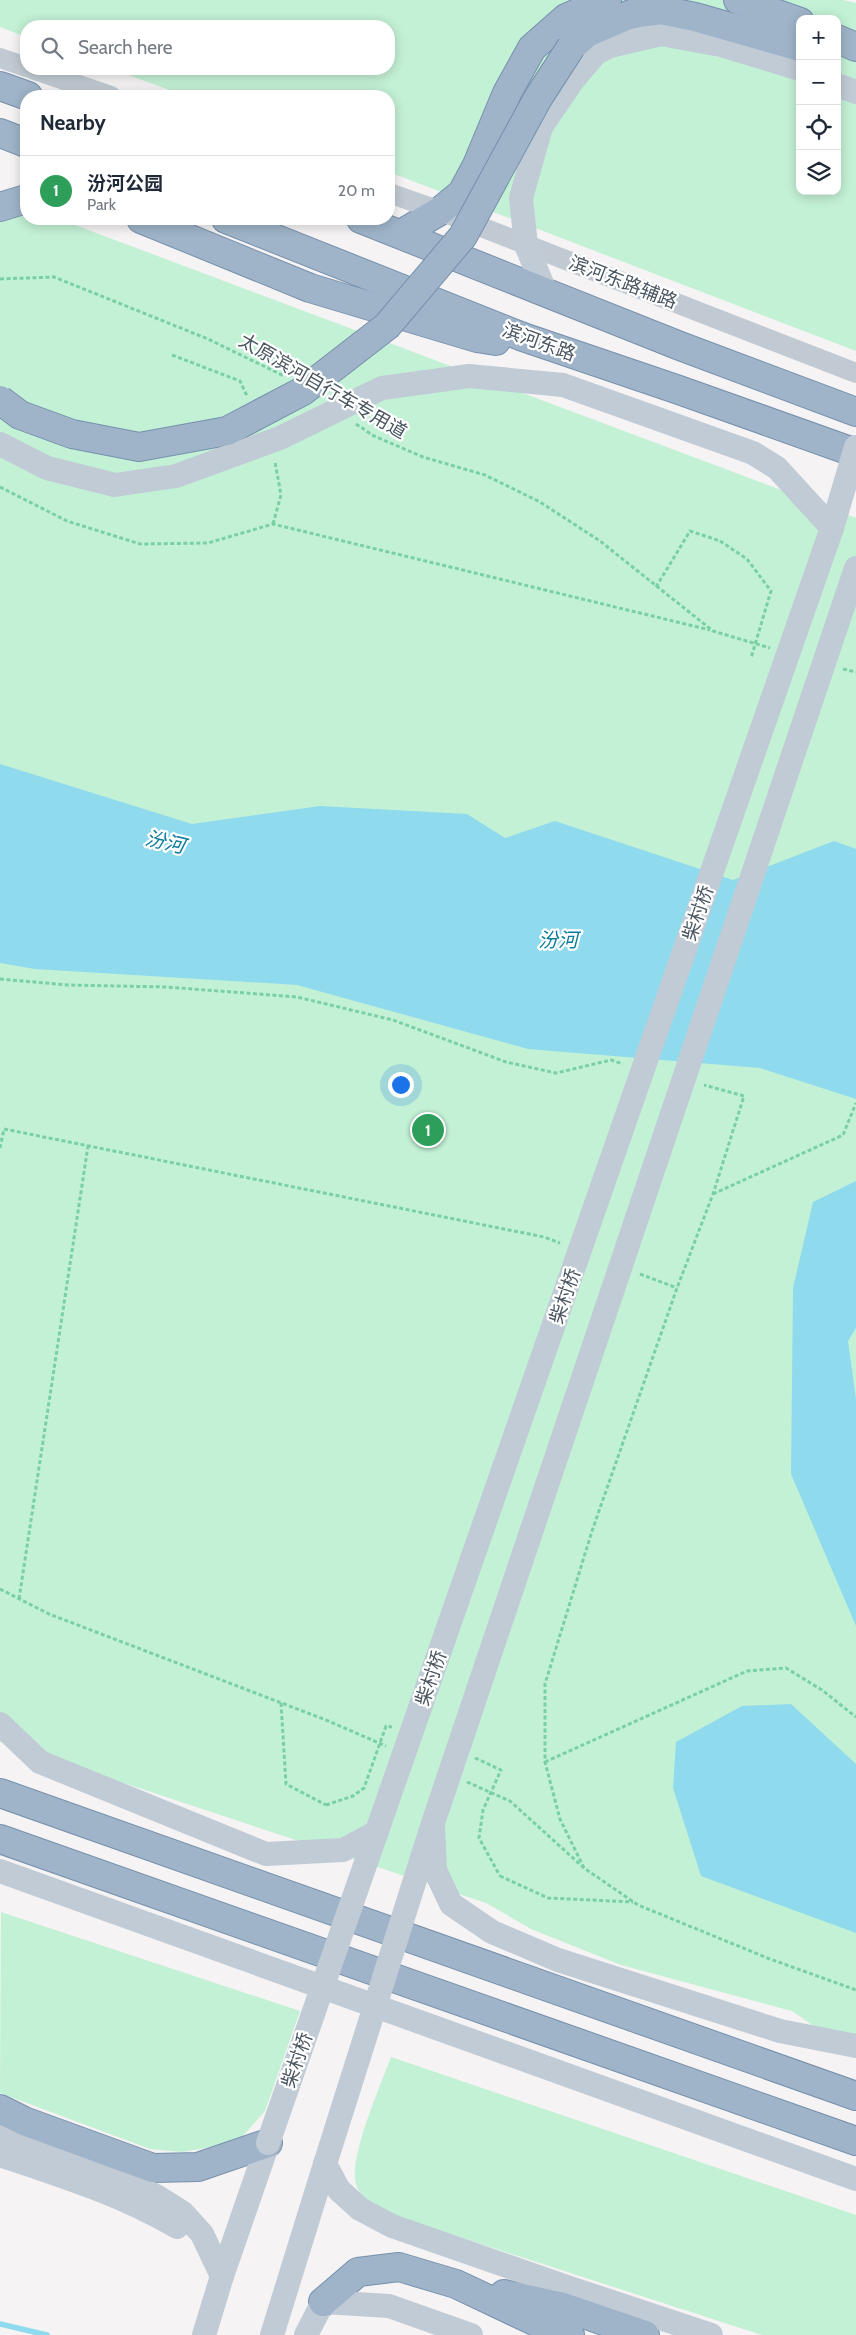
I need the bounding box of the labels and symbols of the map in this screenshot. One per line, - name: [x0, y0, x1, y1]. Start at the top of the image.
- street label: 滨河东路辅路: [566, 251, 680, 313]
- street label: 滨河东路: [499, 318, 579, 366]
- street label: 太原滨河自行车专用道: [235, 329, 411, 443]
- water label: 汾河: [143, 826, 191, 859]
- street label: 柴村桥: [678, 882, 718, 944]
- water label: 汾河: [538, 928, 582, 952]
- your location: [388, 1072, 414, 1098]
- pin: 1: [412, 1111, 444, 1149]
- street label: 柴村桥: [545, 1265, 585, 1327]
- street label: 柴村桥: [411, 1647, 451, 1709]
- street label: 柴村桥: [277, 2029, 317, 2091]

